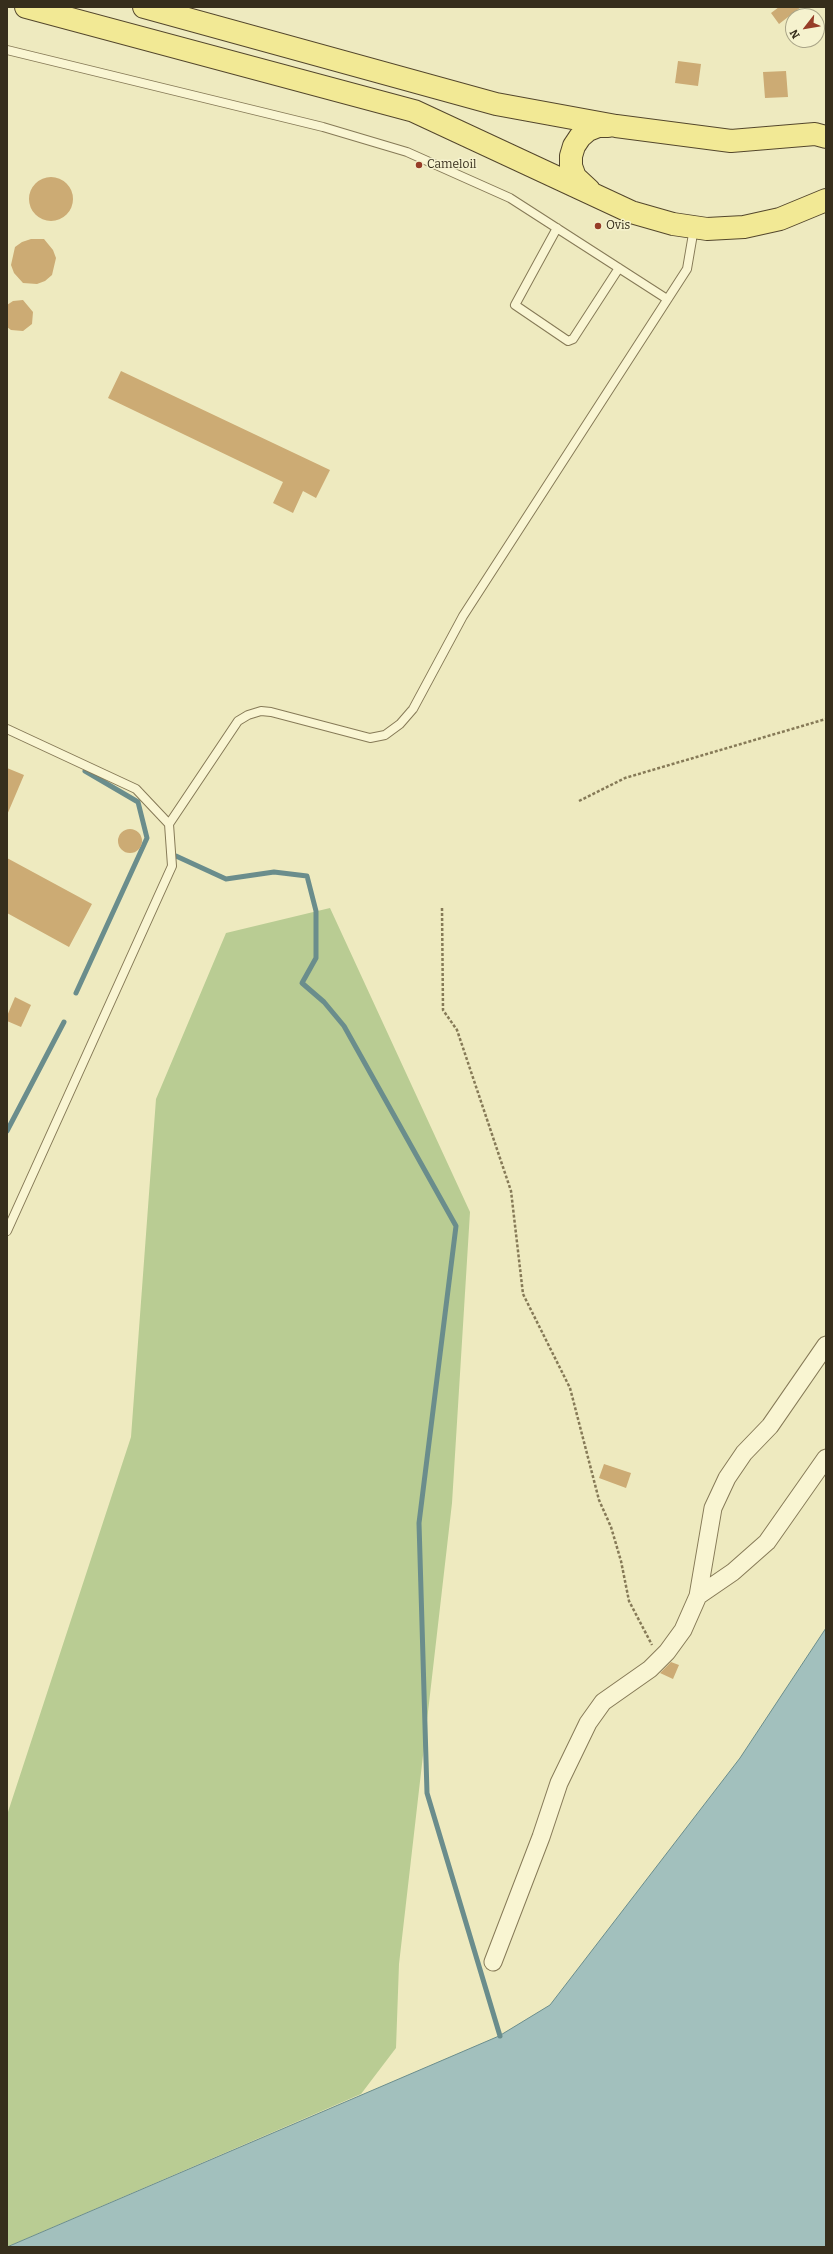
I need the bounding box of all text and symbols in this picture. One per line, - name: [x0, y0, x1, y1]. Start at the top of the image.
- north arrow: [785, 8, 825, 48]
- text: N: [787, 27, 803, 41]
- place label: Cameloil: [427, 158, 476, 172]
- marker: Cameloil: [414, 160, 424, 170]
- place label: Ovis: [606, 219, 630, 233]
- marker: Ovis: [593, 221, 603, 231]

